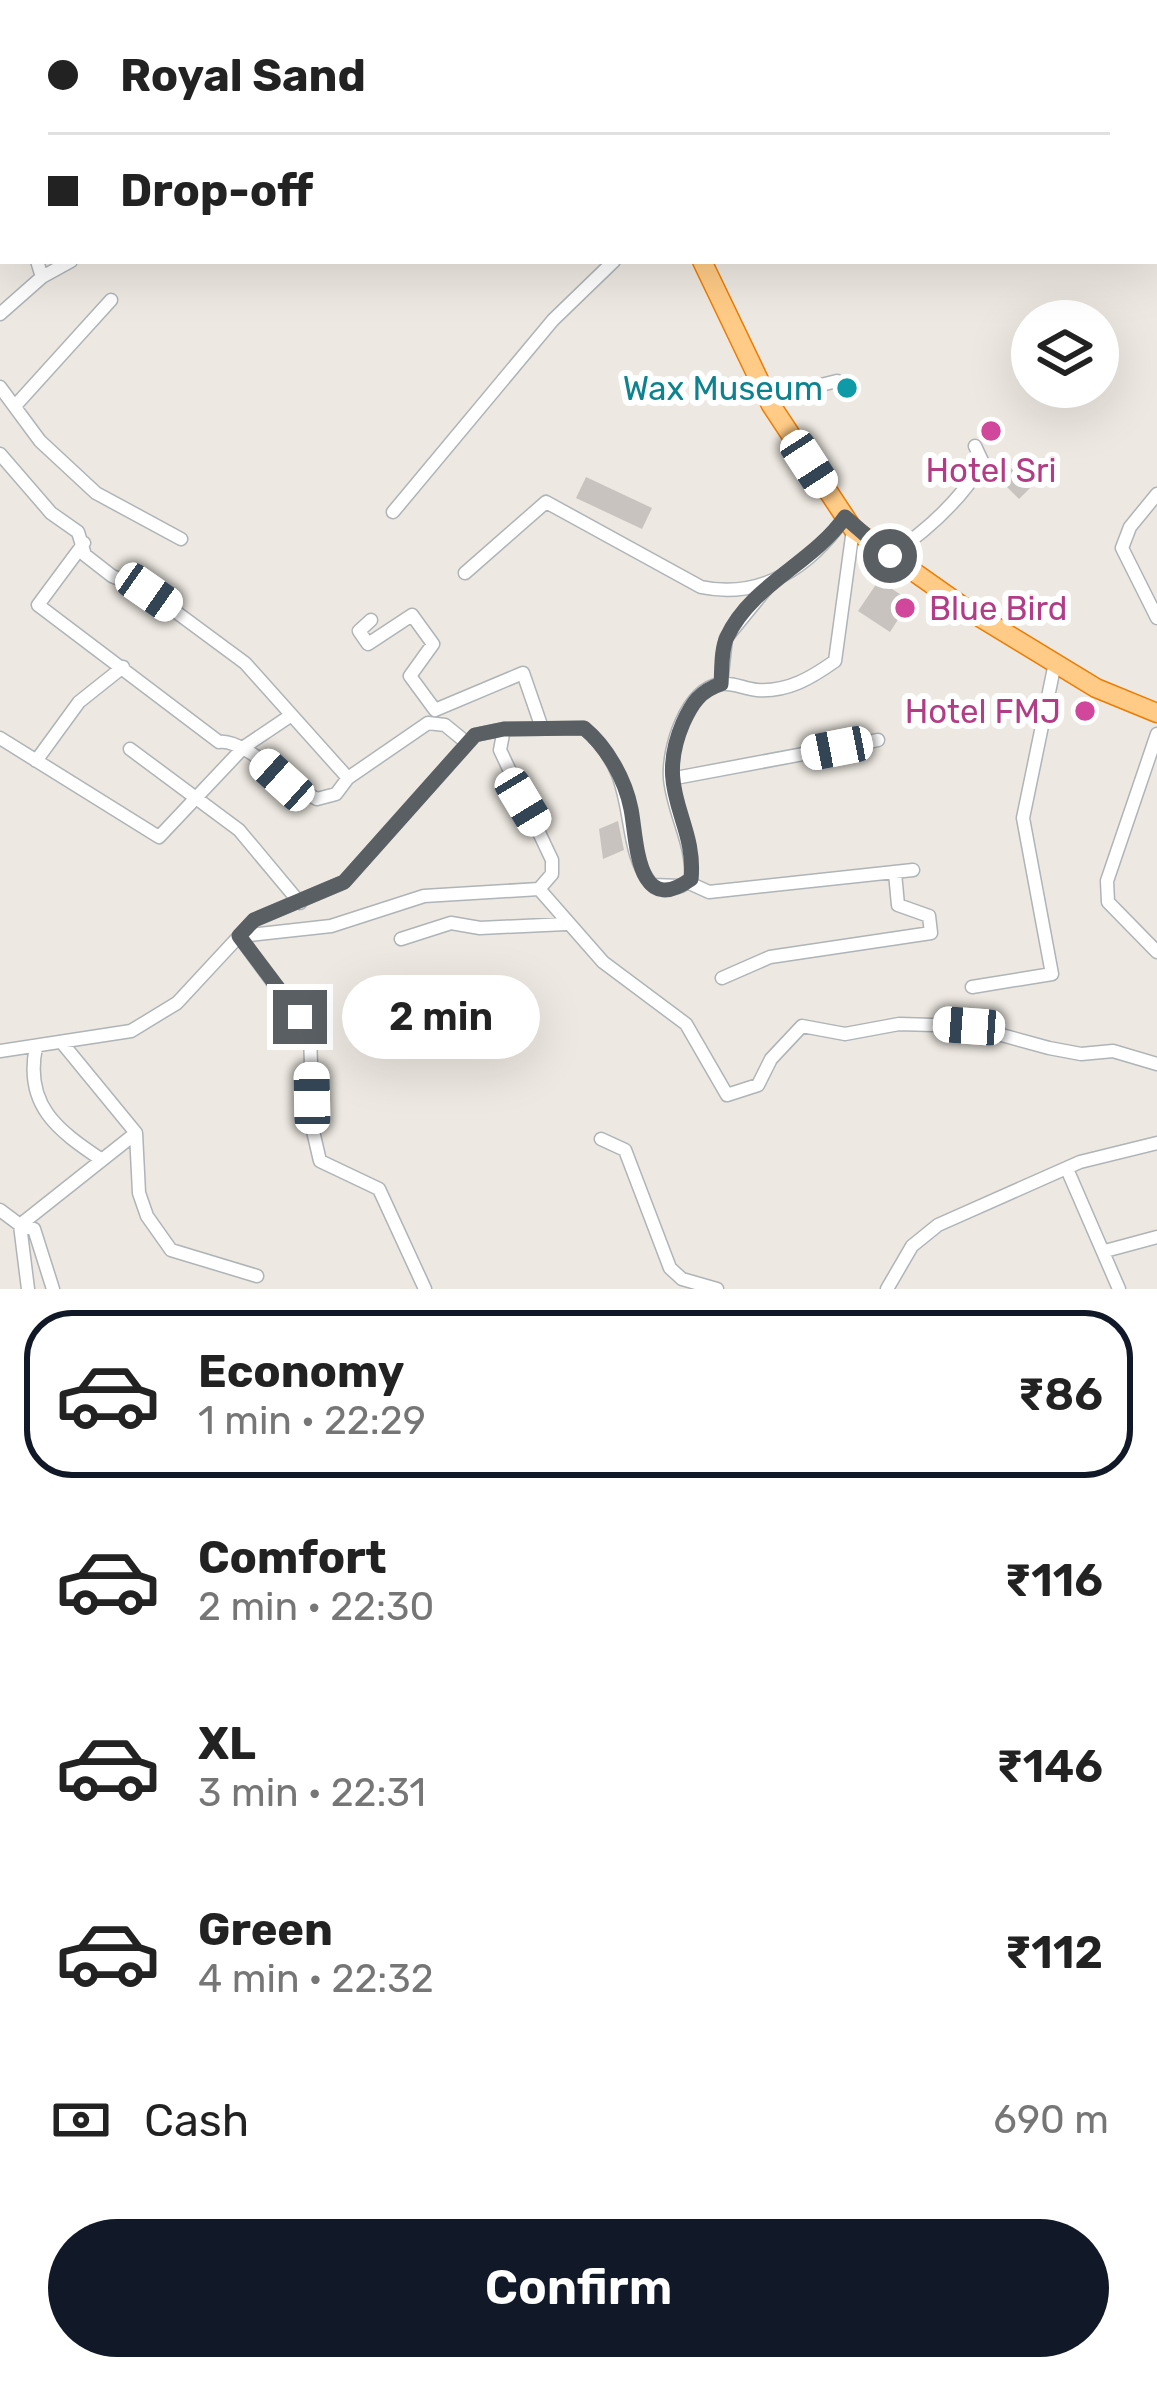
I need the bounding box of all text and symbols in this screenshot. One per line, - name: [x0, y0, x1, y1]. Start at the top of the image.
- text: Royal Sand: [120, 49, 366, 102]
- text: Drop-off: [120, 164, 313, 217]
- map controls: [1011, 300, 1119, 408]
- button: layers: [1011, 300, 1119, 408]
- place label: Wax Museum: [623, 369, 823, 408]
- marker: Wax Museum: [834, 375, 860, 401]
- marker: Hotel Sri: [978, 418, 1004, 444]
- car: [774, 424, 844, 504]
- place label: Hotel Sri: [926, 451, 1056, 490]
- route start: [863, 529, 917, 583]
- car: [109, 557, 189, 627]
- place label: Blue Bird: [929, 589, 1067, 628]
- marker: Blue Bird: [892, 595, 918, 621]
- place label: Hotel FMJ: [905, 692, 1061, 731]
- marker: Hotel FMJ: [1072, 698, 1098, 724]
- car: [798, 723, 876, 773]
- car: [243, 743, 321, 817]
- car: [489, 762, 557, 842]
- callout: 2 min: [342, 975, 540, 1059]
- route end: [273, 990, 327, 1044]
- text: 2 min: [389, 994, 493, 1040]
- car: [932, 1006, 1006, 1046]
- car: [293, 1062, 331, 1134]
- icon: car: [54, 1340, 162, 1448]
- text: Economy: [198, 1345, 404, 1398]
- text: ₹86: [1017, 1368, 1103, 1421]
- text: 1 min · 22:29: [198, 1398, 426, 1444]
- icon: car: [54, 1526, 162, 1634]
- text: Comfort: [198, 1531, 387, 1584]
- text: ₹116: [1004, 1554, 1103, 1607]
- text: 2 min · 22:30: [198, 1584, 434, 1630]
- icon: car: [54, 1712, 162, 1820]
- text: XL: [198, 1717, 256, 1770]
- text: ₹146: [996, 1740, 1103, 1793]
- text: 3 min · 22:31: [198, 1770, 426, 1816]
- icon: car: [54, 1898, 162, 2006]
- text: Green: [198, 1903, 333, 1956]
- text: ₹112: [1005, 1926, 1103, 1979]
- text: 4 min · 22:32: [198, 1956, 434, 2002]
- icon: cash: [48, 2087, 114, 2153]
- text: Cash: [144, 2094, 249, 2147]
- text: 690 m: [993, 2097, 1109, 2143]
- button: Confirm: [48, 2219, 1109, 2357]

